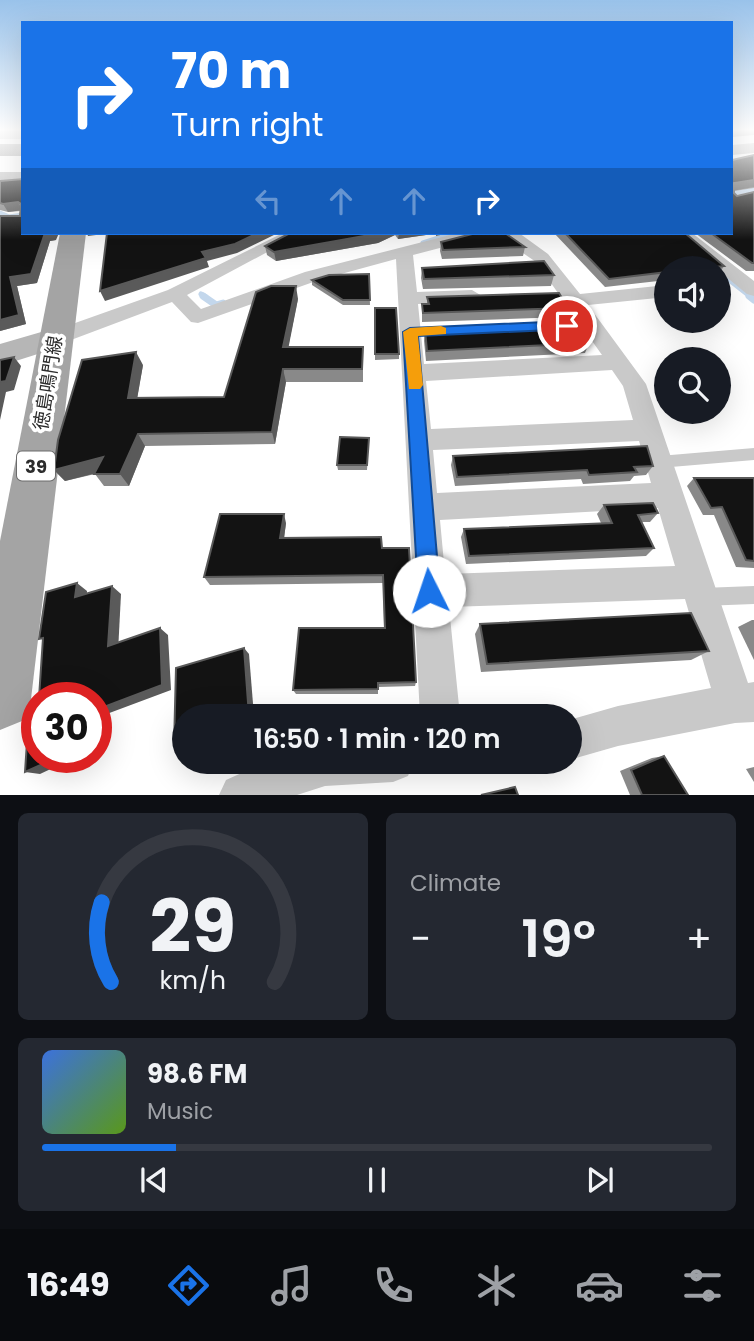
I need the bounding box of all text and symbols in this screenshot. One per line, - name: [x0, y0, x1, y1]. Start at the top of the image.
- text: 70 m: [171, 37, 291, 105]
- icon: right: [56, 49, 147, 140]
- text: Turn right: [171, 102, 323, 147]
- icon: left: [249, 182, 287, 220]
- icon: ahead: [322, 182, 360, 220]
- icon: ahead: [395, 182, 433, 220]
- icon: right: [468, 182, 506, 220]
- map controls: [654, 256, 731, 424]
- button: sound: [654, 256, 731, 333]
- pin: [537, 296, 597, 356]
- icon: arrive: [548, 307, 586, 345]
- street label: 徳島鳴門線: [27, 334, 69, 432]
- button: search: [654, 347, 731, 424]
- road number: 39: [17, 452, 55, 480]
- position arrow: [392, 554, 466, 628]
- speed limit sign: 30: [21, 682, 112, 773]
- text: 16:50 · 1 min · 120 m: [253, 721, 501, 757]
- text: Climate: [410, 867, 501, 899]
- text: 29: [150, 877, 236, 978]
- text: 19°: [521, 902, 596, 975]
- text: −: [410, 912, 431, 965]
- text: +: [686, 912, 712, 965]
- text: km/h: [160, 963, 226, 998]
- text: 98.6 FM: [147, 1056, 247, 1092]
- text: Music: [147, 1095, 213, 1127]
- icon: previous: [135, 1161, 173, 1199]
- icon: pause: [358, 1161, 396, 1199]
- icon: next: [581, 1161, 619, 1199]
- icon: directions: [164, 1261, 213, 1310]
- icon: music: [267, 1261, 316, 1310]
- icon: phone: [369, 1261, 418, 1310]
- icon: climate: [472, 1261, 521, 1310]
- icon: car: [575, 1261, 624, 1310]
- icon: filters: [678, 1261, 727, 1310]
- text: 16:49: [27, 1262, 110, 1307]

